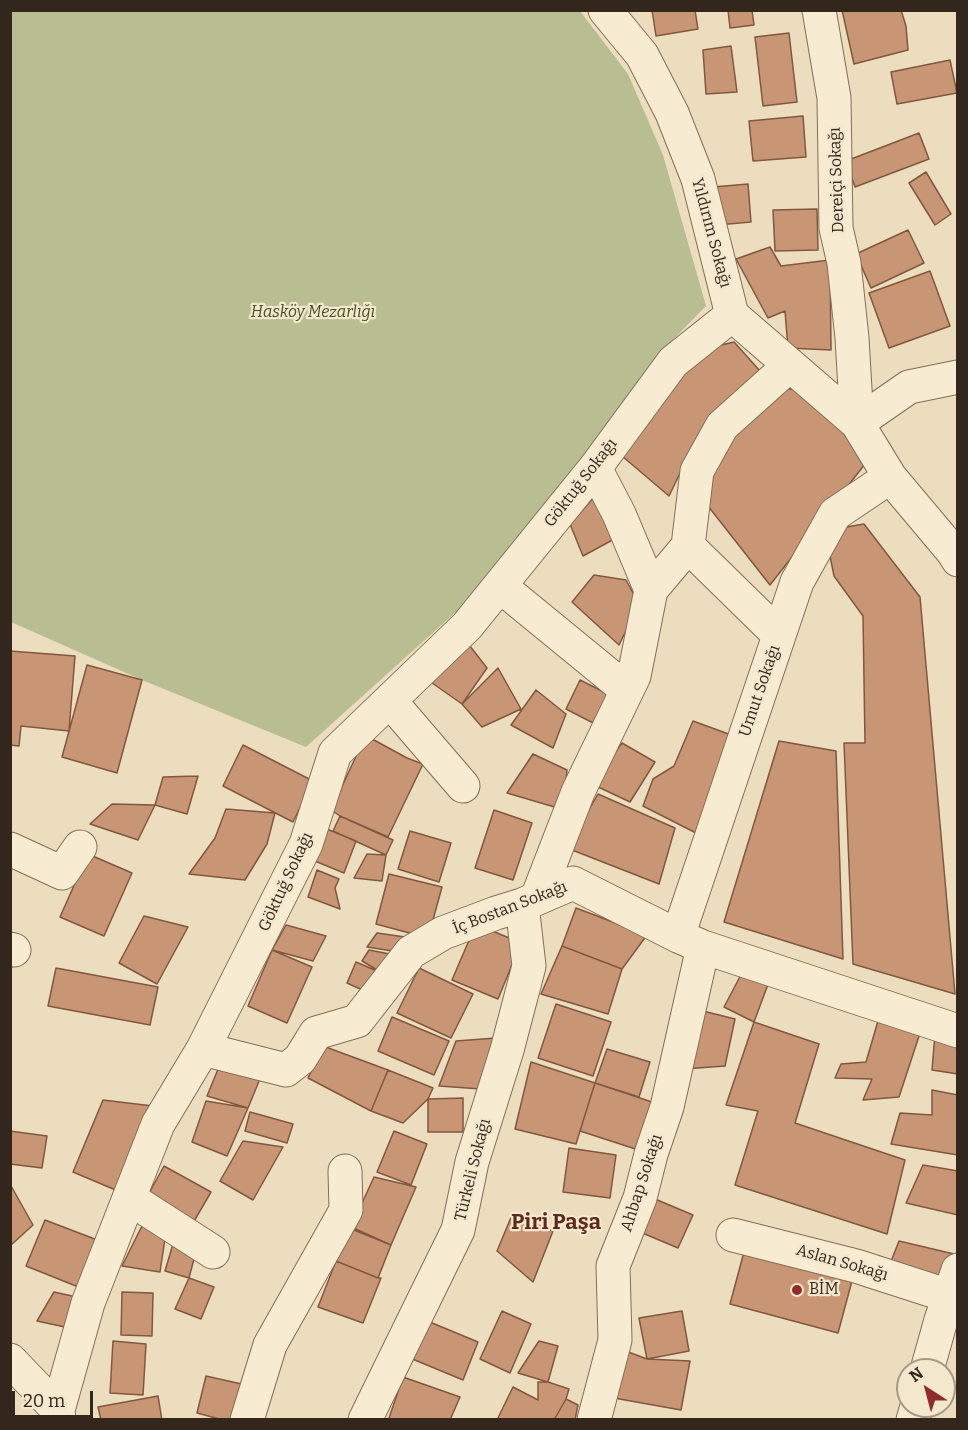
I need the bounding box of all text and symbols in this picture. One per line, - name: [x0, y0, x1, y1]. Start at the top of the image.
- street label: Dereiçi Sokağı: [826, 127, 848, 233]
- street label: Yıldırım Sokağı: [687, 176, 735, 290]
- park label: Hasköy Mezarlığı: [251, 303, 375, 323]
- street label: Göktuğ Sokağı: [540, 435, 622, 531]
- street label: Umut Sokağı: [735, 643, 785, 739]
- street label: Göktuğ Sokağı: [255, 829, 317, 935]
- street label: İç Bostan Sokağı: [450, 877, 570, 939]
- street label: Türkeli Sokağı: [451, 1117, 495, 1223]
- street label: Ahbap Sokağı: [617, 1132, 667, 1234]
- district label: Piri Paşa: [511, 1210, 601, 1236]
- street label: Aslan Sokağı: [794, 1241, 890, 1285]
- place label: BİM: [809, 1280, 839, 1300]
- marker: BİM: [790, 1283, 804, 1297]
- north arrow: [896, 1358, 956, 1418]
- text: N: [906, 1363, 927, 1386]
- scale bar: [15, 1379, 96, 1417]
- text: 20 m: [23, 1390, 65, 1412]

